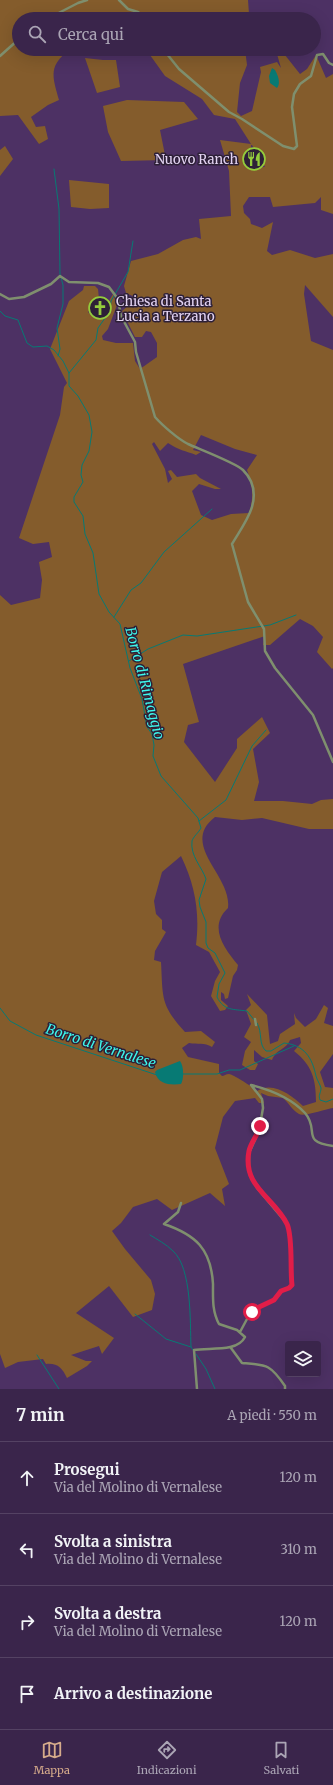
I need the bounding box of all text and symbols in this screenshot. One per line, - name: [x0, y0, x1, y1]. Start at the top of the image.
- search box: [12, 12, 321, 56]
- icon: search: [26, 23, 48, 45]
- text: Cerca qui: [58, 25, 124, 44]
- restaurant icon: Nuovo Ranch: [241, 146, 267, 172]
- place label: Nuovo Ranch: [155, 151, 238, 168]
- place label: Chiesa di Santa Lucia a Terzano: [116, 293, 215, 325]
- church icon: Chiesa di Santa Lucia a Terzano: [87, 295, 113, 321]
- water label: Borro di Rimaggio: [121, 625, 169, 741]
- water label: Borro di Vernalese: [44, 1020, 158, 1072]
- route end: [251, 1117, 269, 1135]
- route start: [243, 1303, 261, 1321]
- map controls: [285, 1341, 321, 1377]
- button: layers: [285, 1341, 321, 1377]
- text: 7 min: [16, 1404, 65, 1426]
- text: A piedi · 550 m: [227, 1407, 317, 1424]
- text: Prosegui: [54, 1460, 120, 1479]
- icon: ahead: [16, 1467, 38, 1489]
- text: 120 m: [279, 1469, 317, 1486]
- text: Via del Molino di Vernalese: [54, 1479, 222, 1496]
- text: Svolta a sinistra: [54, 1532, 172, 1551]
- icon: left: [16, 1539, 38, 1561]
- text: 310 m: [280, 1541, 317, 1558]
- text: Via del Molino di Vernalese: [54, 1551, 222, 1568]
- text: Svolta a destra: [54, 1604, 161, 1623]
- icon: right: [16, 1611, 38, 1633]
- text: 120 m: [279, 1613, 317, 1630]
- text: Via del Molino di Vernalese: [54, 1623, 222, 1640]
- icon: arrive: [16, 1683, 38, 1705]
- text: Arrivo a destinazione: [54, 1684, 212, 1703]
- tab: Mappa: [34, 1739, 70, 1777]
- tab: Indicazioni: [137, 1739, 196, 1777]
- tab: Salvati: [264, 1739, 299, 1777]

